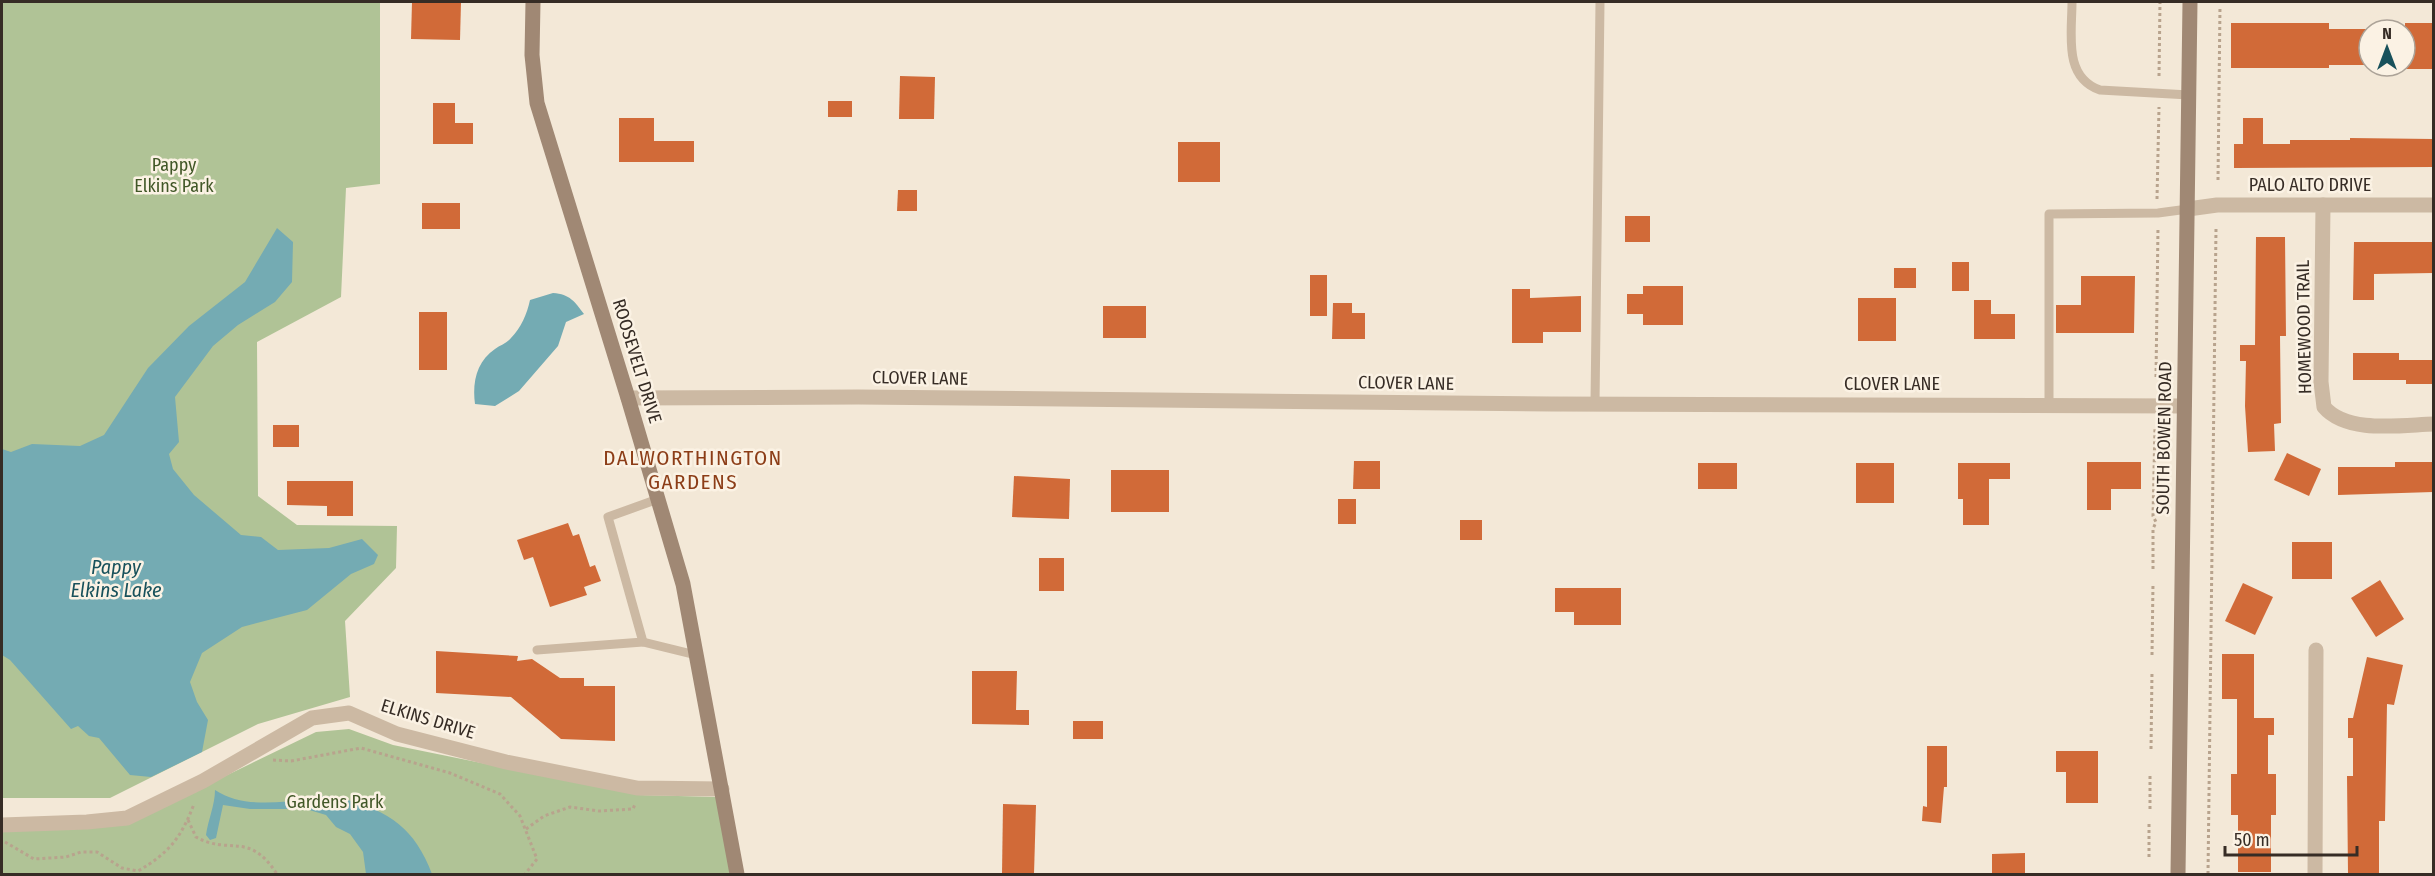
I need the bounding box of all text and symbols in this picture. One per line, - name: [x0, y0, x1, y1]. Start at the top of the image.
- north arrow: [2357, 18, 2417, 78]
- text: N: [2382, 24, 2392, 43]
- park label: Pappy Elkins Park: [134, 154, 214, 197]
- street label: PALO ALTO DRIVE: [2249, 174, 2371, 196]
- street label: HOMEWOOD TRAIL: [2292, 260, 2316, 394]
- street label: ROOSEVELT DRIVE: [608, 296, 666, 426]
- street label: SOUTH BOWEN ROAD: [2152, 361, 2176, 515]
- street label: CLOVER LANE: [872, 366, 968, 390]
- street label: CLOVER LANE: [1358, 371, 1454, 395]
- street label: CLOVER LANE: [1844, 373, 1940, 395]
- district label: DALWORTHINGTON GARDENS: [603, 445, 783, 495]
- water label: Pappy Elkins Lake: [70, 555, 162, 602]
- street label: ELKINS DRIVE: [378, 694, 478, 744]
- park label: Gardens Park: [287, 791, 384, 813]
- scale bar: [2225, 819, 2357, 857]
- text: 50 m: [2234, 829, 2270, 851]

